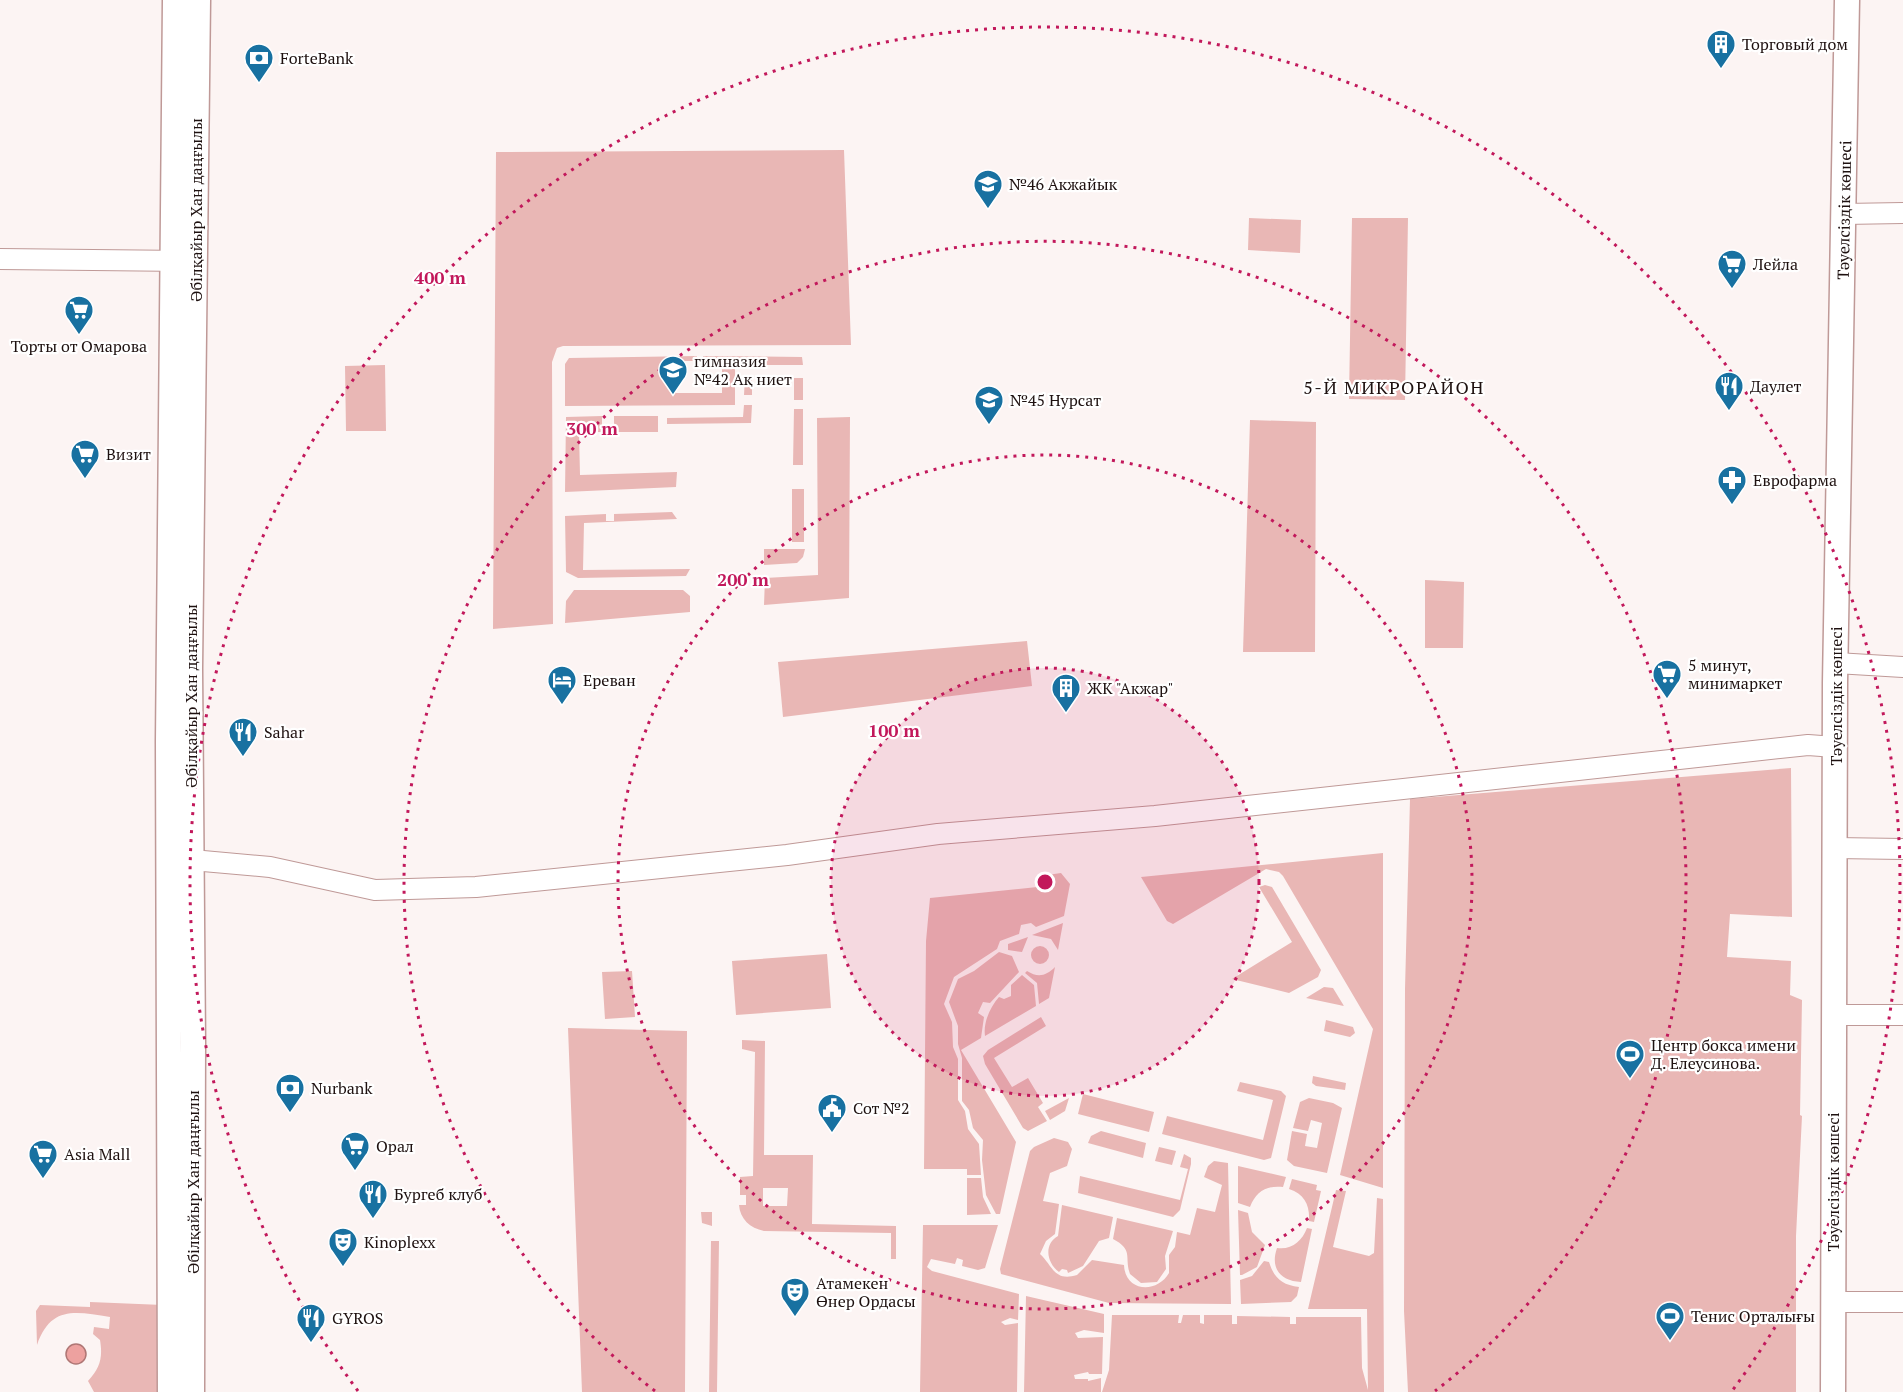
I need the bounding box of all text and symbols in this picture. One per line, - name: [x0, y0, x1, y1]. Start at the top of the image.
- building icon: Торговый дом: [1705, 28, 1737, 70]
- place label: Торговый дом: [1742, 33, 1848, 55]
- bank icon: ForteBank: [243, 42, 275, 84]
- place label: ForteBank: [280, 47, 354, 69]
- street label: Әбілқайыр Хан даңғылы: [185, 118, 207, 302]
- street label: Тәуелсіздік көшесі: [1832, 140, 1856, 280]
- school or university icon: №46 Акжайык: [972, 168, 1004, 210]
- place label: №46 Акжайык: [1009, 173, 1118, 195]
- supermarket icon: Лейла: [1716, 248, 1748, 290]
- place label: Лейла: [1752, 253, 1798, 275]
- text: 400 m: [414, 265, 466, 289]
- supermarket icon: Торты от Омарова: [63, 294, 95, 336]
- place label: Торты от Омарова: [11, 335, 147, 357]
- place label: гимназия №42 Ақ ниет: [694, 350, 792, 390]
- school or university icon: гимназия №42 Ақ ниет: [657, 354, 689, 396]
- restaurant icon: Даулет: [1713, 370, 1745, 412]
- district label: 5-Й МИКРОРАЙОН: [1303, 375, 1485, 399]
- place label: Даулет: [1750, 375, 1801, 397]
- school or university icon: №45 Нурсат: [973, 384, 1005, 426]
- place label: №45 Нурсат: [1010, 389, 1101, 411]
- text: 300 m: [566, 416, 618, 440]
- supermarket icon: Визит: [69, 438, 101, 480]
- place label: Визит: [106, 443, 151, 465]
- pharmacy icon: Еврофарма: [1716, 464, 1748, 506]
- place label: Еврофарма: [1753, 469, 1837, 491]
- text: 200 m: [717, 567, 769, 591]
- street label: Әбілқайыр Хан даңғылы: [180, 604, 202, 788]
- street label: Тәуелсіздік көшесі: [1825, 626, 1847, 766]
- place label: 5 минут, минимаркет: [1688, 654, 1783, 694]
- supermarket icon: 5 минут, минимаркет: [1651, 658, 1683, 700]
- hotel icon: Ереван: [546, 664, 578, 706]
- place label: Ереван: [583, 669, 636, 691]
- building icon: ЖК "Акжар": [1050, 672, 1082, 714]
- place label: ЖК "Акжар": [1087, 677, 1174, 699]
- restaurant icon: Sahar: [227, 716, 259, 758]
- text: 100 m: [868, 718, 920, 742]
- place label: Sahar: [264, 721, 305, 743]
- centre of rings: [1035, 872, 1055, 892]
- place label: Центр бокса имени Д. Елеусинова.: [1651, 1034, 1796, 1074]
- sports icon: Центр бокса имени Д. Елеусинова.: [1614, 1038, 1646, 1080]
- bank icon: Nurbank: [274, 1072, 306, 1114]
- place label: Nurbank: [311, 1077, 373, 1099]
- street label: Әбілқайыр Хан даңғылы: [182, 1090, 204, 1274]
- public building icon: Сот №2: [816, 1092, 848, 1134]
- place label: Сот №2: [853, 1097, 910, 1119]
- street label: Тәуелсіздік көшесі: [1822, 1112, 1844, 1252]
- supermarket icon: Орал: [339, 1130, 371, 1172]
- place label: Орал: [376, 1135, 414, 1157]
- supermarket icon: Asia Mall: [27, 1138, 59, 1180]
- place label: Asia Mall: [64, 1143, 130, 1165]
- restaurant icon: Бургеб клуб: [357, 1178, 389, 1220]
- place label: Бургеб клуб: [394, 1183, 482, 1205]
- theatre icon: Kinoplexx: [327, 1226, 359, 1268]
- place label: Kinoplexx: [364, 1231, 436, 1253]
- place label: Атамекен Өнер Ордасы: [816, 1272, 916, 1312]
- theatre icon: Атамекен Өнер Ордасы: [779, 1276, 811, 1318]
- sports icon: Тенис Орталығы: [1654, 1300, 1686, 1342]
- restaurant icon: GYROS: [295, 1302, 327, 1344]
- place label: Тенис Орталығы: [1691, 1305, 1815, 1327]
- place label: GYROS: [332, 1307, 383, 1329]

